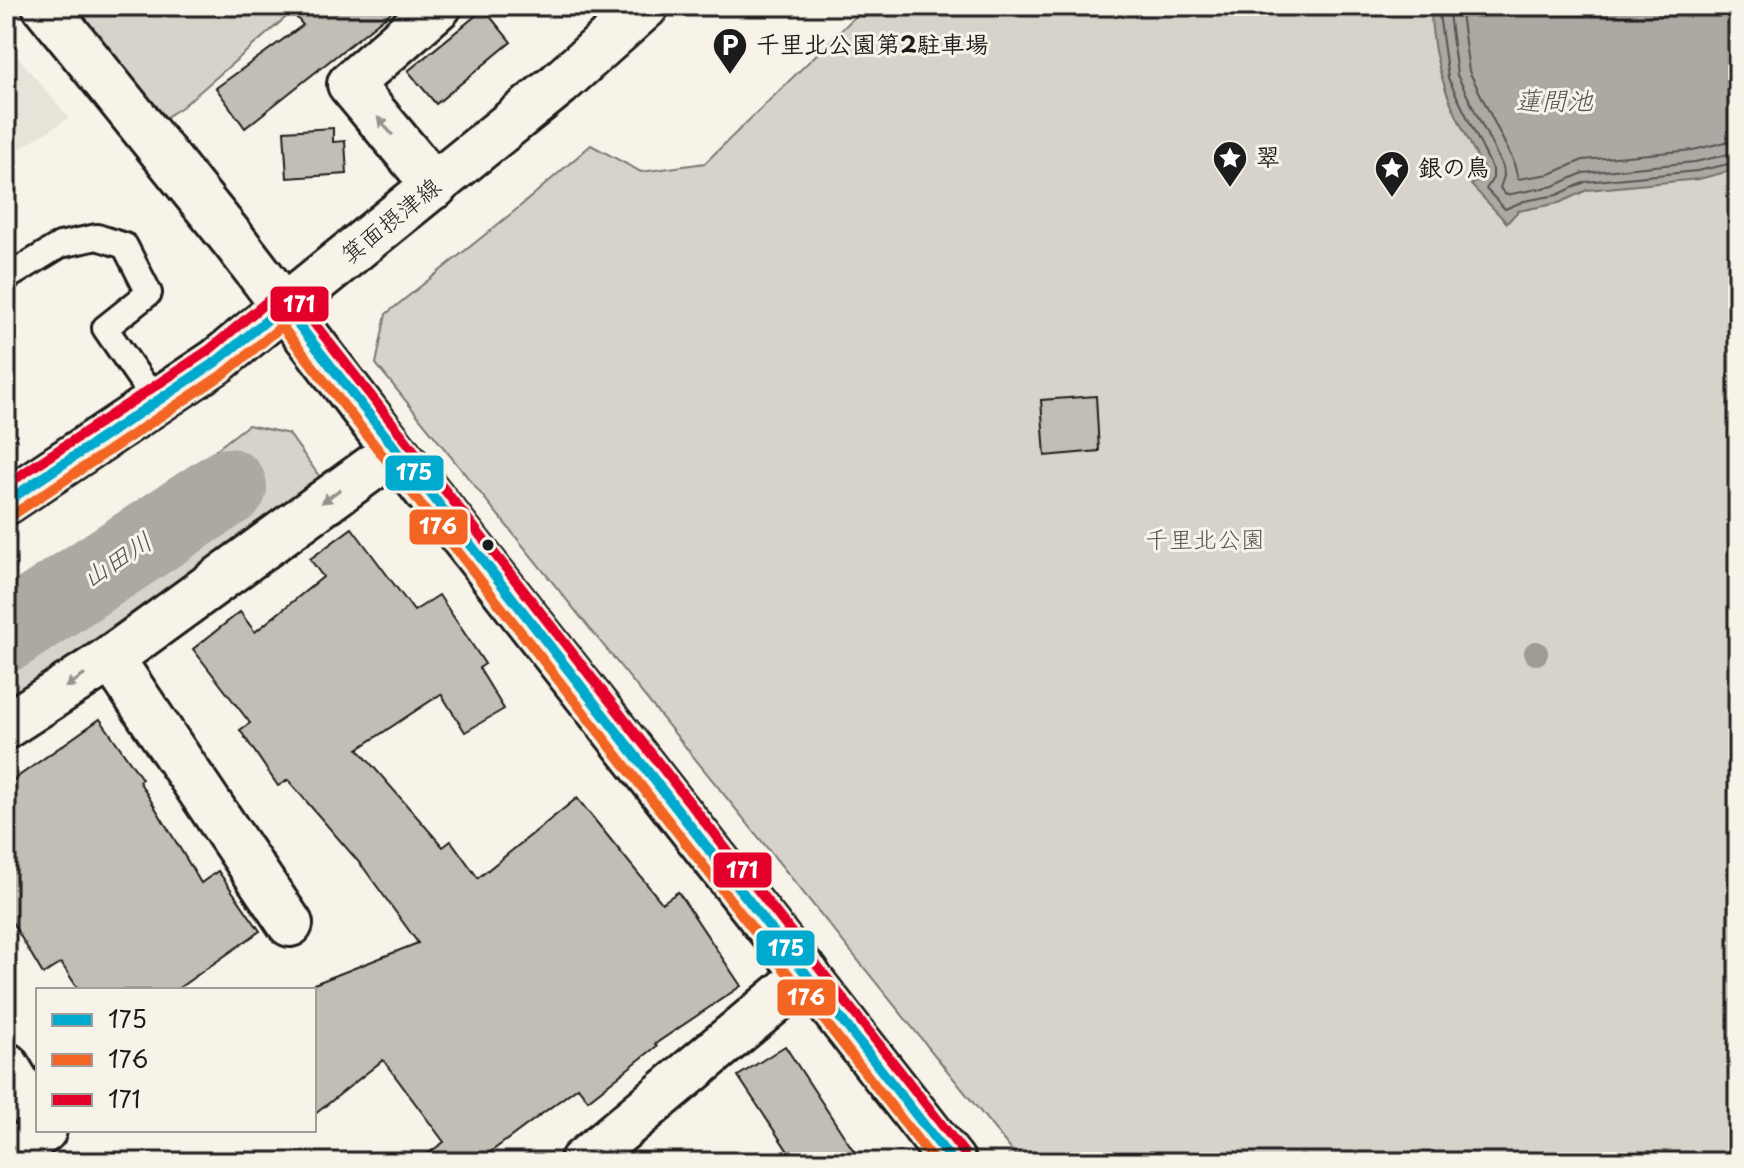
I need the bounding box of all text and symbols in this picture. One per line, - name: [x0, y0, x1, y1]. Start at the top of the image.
- place label: 千里北公園第2駐車場: [756, 25, 989, 61]
- parking icon: 千里北公園第2駐車場: [711, 26, 749, 76]
- water label: 蓮間池: [1515, 80, 1594, 119]
- one-way arrow: [377, 116, 394, 136]
- place label: 翠: [1256, 138, 1280, 174]
- place icon: 翠: [1211, 139, 1249, 189]
- place label: 銀の鳥: [1418, 148, 1490, 184]
- place icon: 銀の鳥: [1373, 149, 1411, 199]
- street label: 箕面摂津線: [332, 168, 448, 271]
- line badge: 171: [269, 285, 330, 323]
- text: 171: [283, 286, 315, 319]
- line badge: 175: [384, 454, 445, 492]
- text: 175: [396, 454, 432, 487]
- one-way arrow: [321, 488, 342, 504]
- line badge: 176: [408, 508, 469, 546]
- text: 176: [419, 508, 457, 541]
- park label: 千里北公園: [1145, 520, 1265, 556]
- water label: 山田川: [73, 521, 160, 596]
- unlabelled marker: [480, 537, 496, 553]
- one-way arrow: [64, 673, 86, 688]
- line badge: 171: [712, 851, 773, 889]
- text: 171: [726, 852, 758, 885]
- line badge: 175: [755, 929, 816, 967]
- text: 175: [768, 930, 804, 963]
- line badge: 176: [776, 978, 837, 1017]
- text: 176: [787, 979, 825, 1012]
- legend: [36, 988, 316, 1132]
- text: 175: [108, 1000, 147, 1036]
- text: 176: [108, 1040, 148, 1076]
- text: 171: [108, 1080, 141, 1116]

